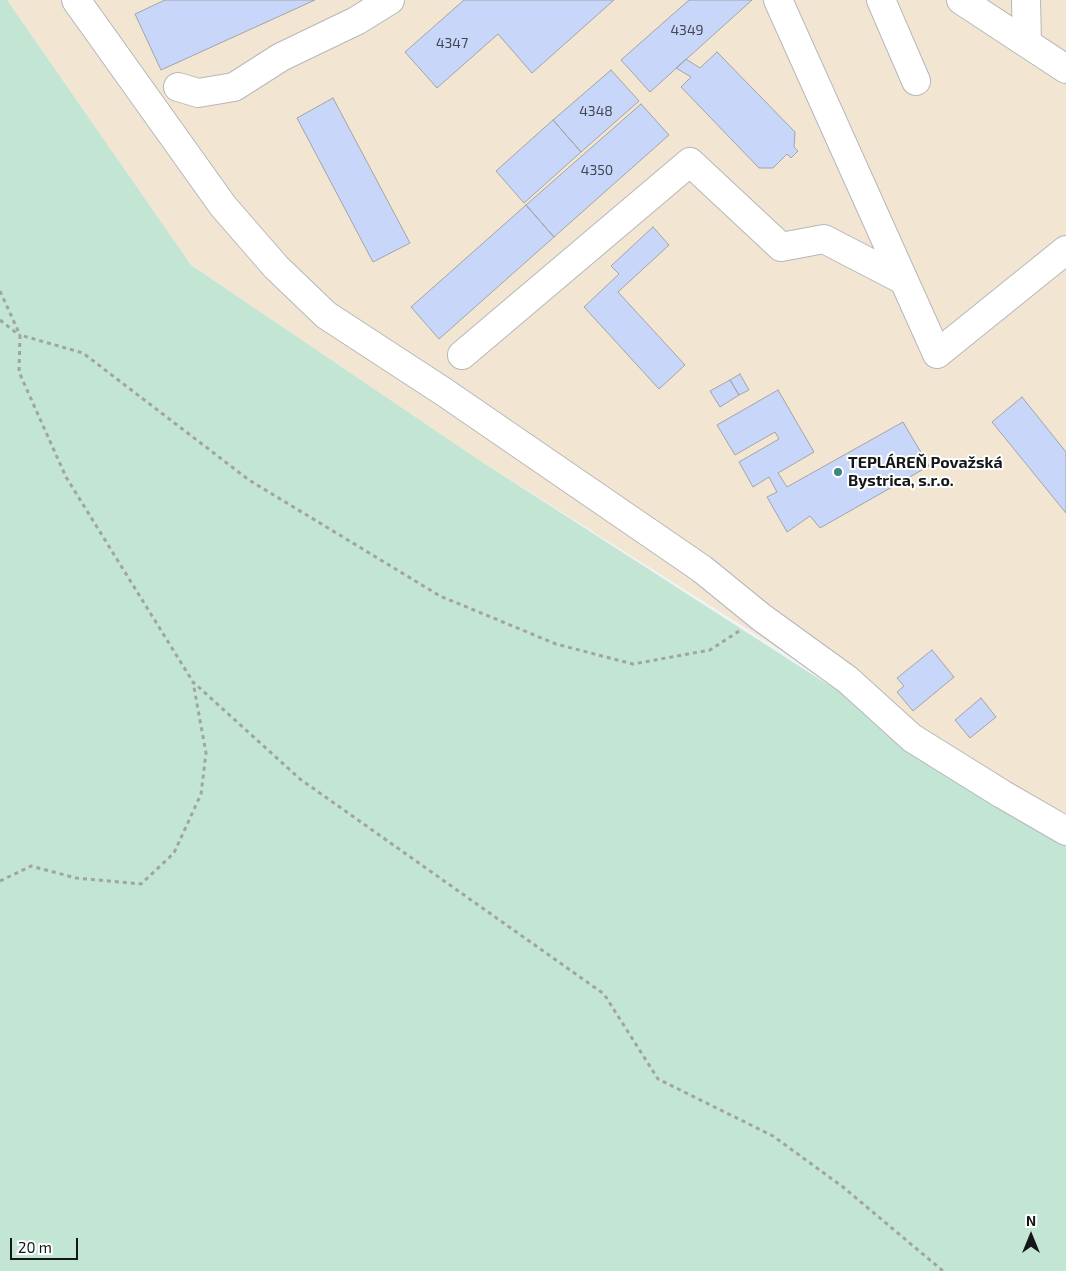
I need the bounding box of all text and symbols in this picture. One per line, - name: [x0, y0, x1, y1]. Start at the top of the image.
- house number: 4349: [670, 22, 704, 38]
- house number: 4347: [436, 35, 468, 51]
- house number: 4348: [579, 103, 613, 119]
- house number: 4350: [581, 162, 613, 178]
- place label: TEPLÁREŇ Považská Bystrica, s.r.o.: [848, 453, 1003, 491]
- marker: TEPLÁREŇ Považská Bystrica, s.r.o.: [832, 466, 844, 478]
- north arrow: [1006, 1211, 1056, 1261]
- text: N: [1026, 1212, 1036, 1229]
- scale bar: [12, 1228, 80, 1260]
- text: 20 m: [18, 1238, 52, 1256]

